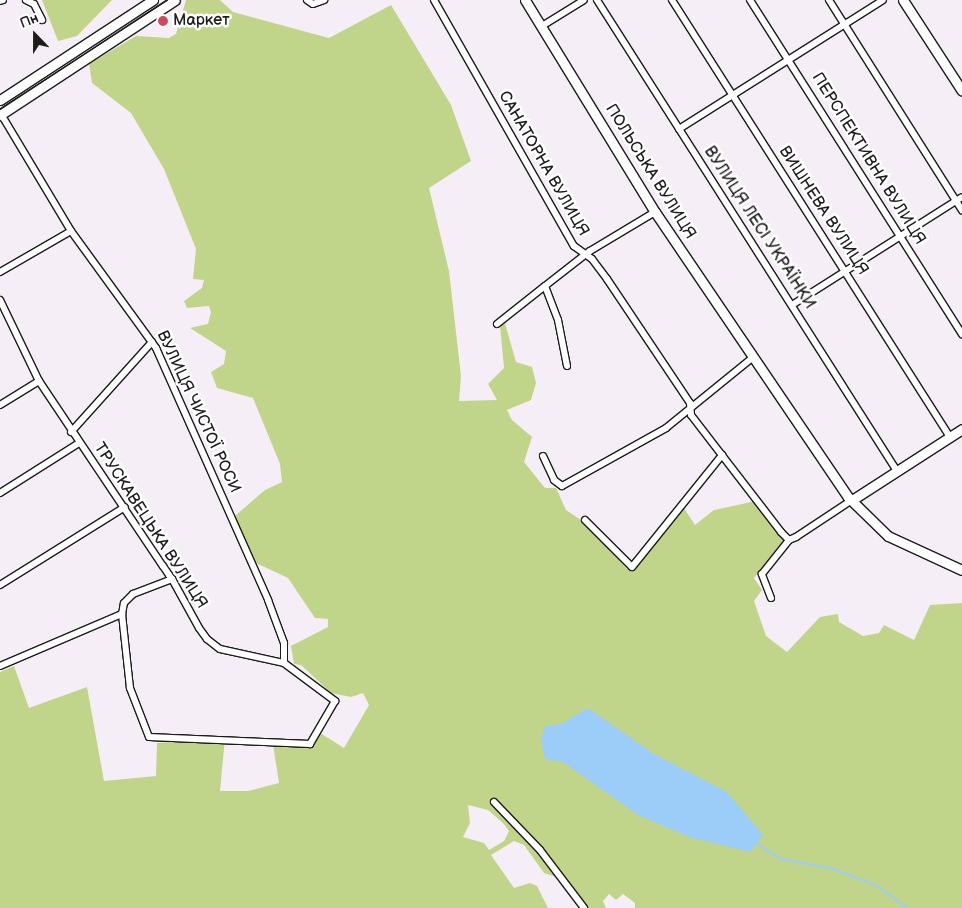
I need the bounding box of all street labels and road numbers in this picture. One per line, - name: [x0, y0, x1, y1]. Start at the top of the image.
- street label: ПЕРСПЕКТИВНА ВУЛИЦЯ: [807, 69, 929, 249]
- street label: САНАТОРНА ВУЛИЦЯ: [494, 88, 592, 240]
- street label: ПОЛЬСЬКА ВУЛИЦЯ: [601, 101, 699, 243]
- street label: ВУЛИЦЯ ЛЕСІ УКРАЇНКИ: [699, 143, 819, 313]
- street label: ВИШНЕВА ВУЛИЦЯ: [774, 143, 872, 279]
- street label: ВУЛИЦЯ ЧИСТОЇ РОСИ: [152, 328, 244, 496]
- street label: ТРУСКАВЕЦЬКА ВУЛИЦЯ: [89, 439, 211, 613]

